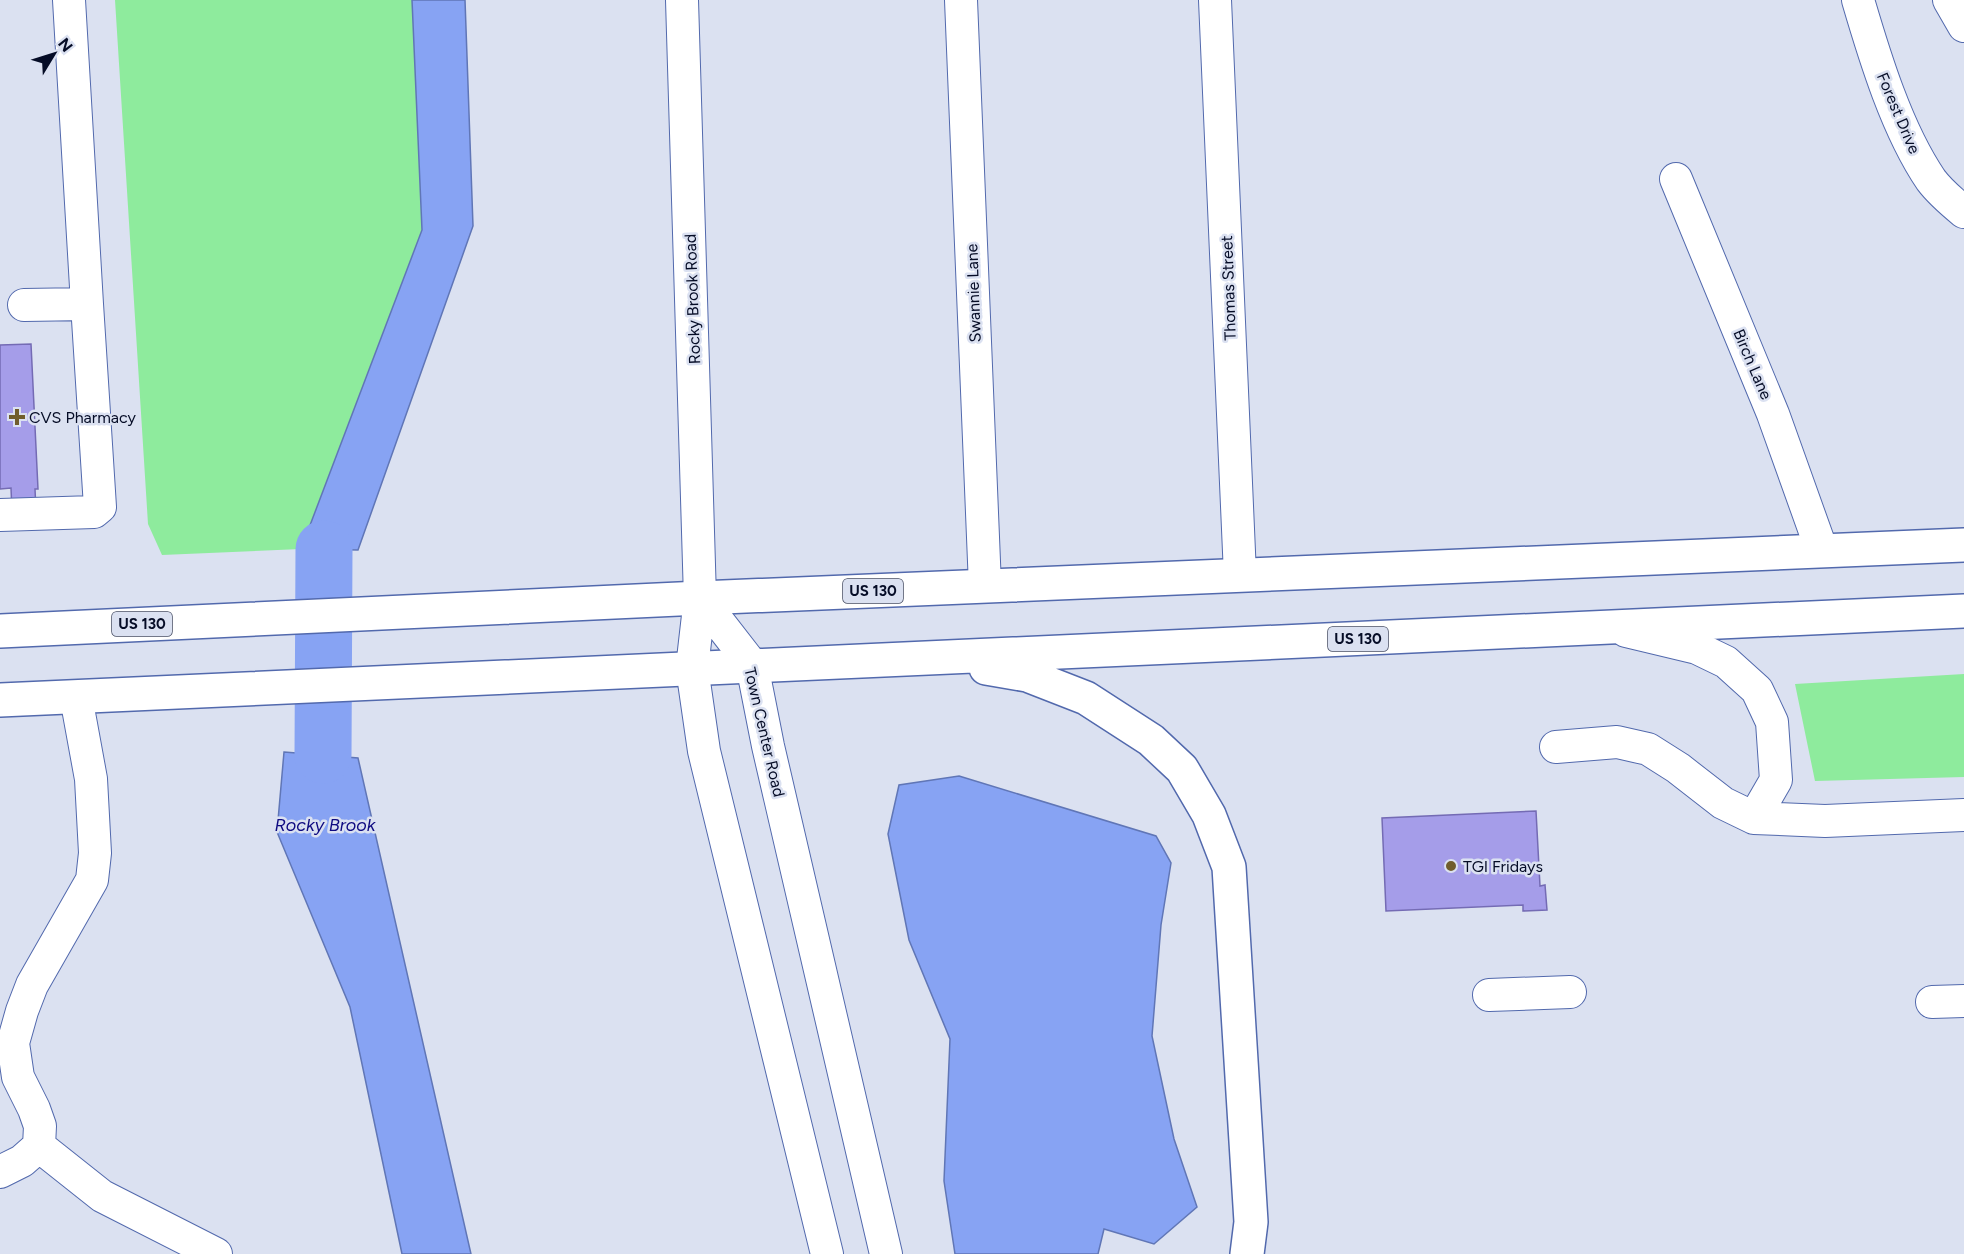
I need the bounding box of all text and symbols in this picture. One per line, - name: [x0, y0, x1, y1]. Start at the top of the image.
- north arrow: [24, 24, 84, 84]
- text: N: [54, 34, 77, 56]
- street label: Forest Drive: [1873, 70, 1924, 157]
- street label: Rocky Brook Road: [681, 234, 704, 364]
- street label: Thomas Street: [1217, 235, 1240, 341]
- street label: Swannie Lane: [962, 243, 985, 343]
- street label: Birch Lane: [1729, 326, 1776, 402]
- place label: CVS Pharmacy: [29, 408, 136, 427]
- marker: CVS Pharmacy: [10, 410, 24, 424]
- road number: US 130: [843, 579, 903, 603]
- road number: US 130: [112, 612, 172, 636]
- road number: US 130: [1328, 627, 1388, 651]
- street label: Town Center Road: [740, 665, 789, 799]
- water label: Rocky Brook: [275, 814, 377, 836]
- place label: TGI Fridays: [1463, 857, 1543, 876]
- marker: TGI Fridays: [1444, 859, 1458, 873]

